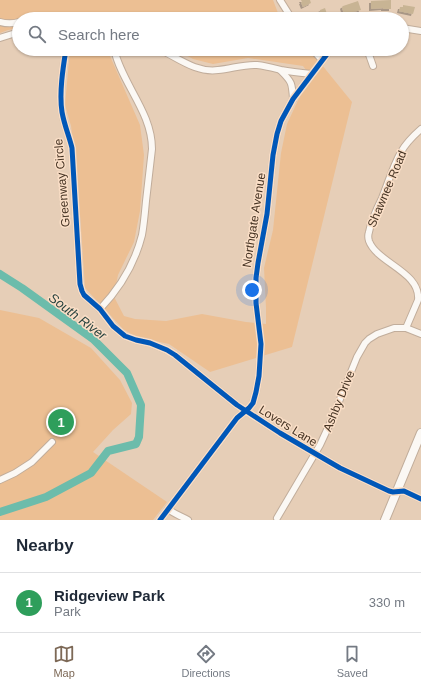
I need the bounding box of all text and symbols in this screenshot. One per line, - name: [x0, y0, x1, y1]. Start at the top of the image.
- search box: [12, 12, 409, 56]
- icon: search: [26, 23, 48, 45]
- text: Search here: [58, 26, 140, 43]
- street label: Greenway Circle: [51, 138, 73, 228]
- street label: Shawnee Road: [365, 148, 409, 230]
- street label: Northgate Avenue: [240, 171, 268, 268]
- your location: [242, 280, 262, 300]
- water label: South River: [46, 290, 110, 343]
- street label: Ashby Drive: [320, 368, 358, 434]
- street label: Lovers Lane: [256, 403, 320, 450]
- pin: 1: [48, 407, 74, 437]
- text: Nearby: [16, 536, 74, 555]
- text: Ridgeview Park: [54, 587, 165, 604]
- text: 1: [25, 595, 33, 610]
- text: 330 m: [369, 595, 405, 610]
- text: Park: [54, 604, 81, 619]
- tab: Map: [53, 643, 75, 679]
- tab: Directions: [181, 643, 230, 679]
- tab: Saved: [337, 643, 368, 679]

